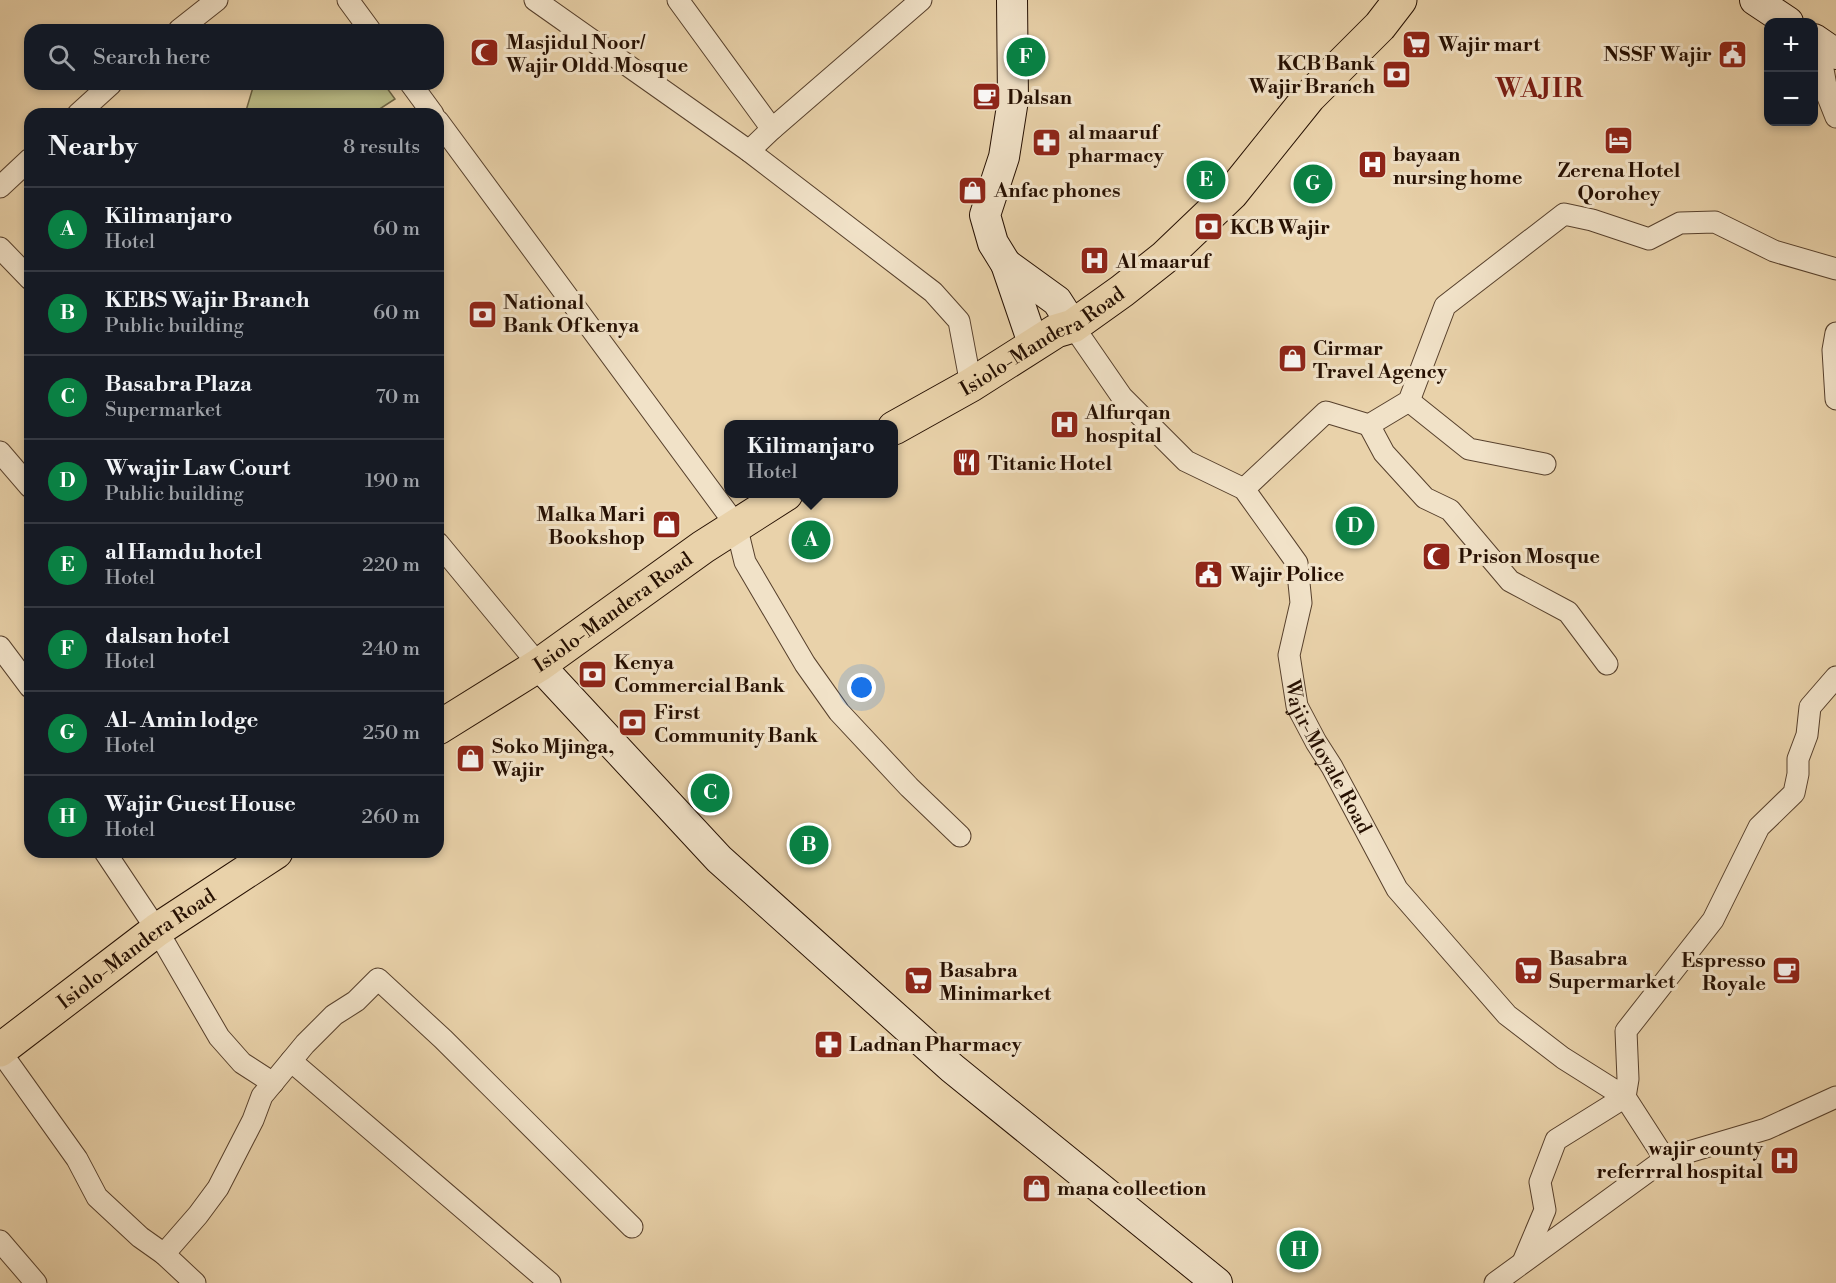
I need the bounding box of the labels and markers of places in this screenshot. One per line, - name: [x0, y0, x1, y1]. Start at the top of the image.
- supermarket icon: Wajir mart: [1401, 28, 1433, 60]
- place label: Masjidul Noor/ Wajir Oldd Mosque: [505, 31, 688, 79]
- place label: Wajir mart: [1437, 33, 1541, 58]
- pin: F: [1006, 34, 1046, 80]
- mosque icon: Masjidul Noor/ Wajir Oldd Mosque: [469, 37, 501, 69]
- public building icon: NSSF Wajir: [1717, 38, 1749, 70]
- place label: NSSF Wajir: [1603, 43, 1712, 68]
- place label: KCB Bank Wajir Branch: [1248, 52, 1376, 100]
- bank icon: KCB Bank Wajir Branch: [1380, 58, 1412, 90]
- cafe icon: Dalsan: [970, 81, 1002, 113]
- place label: Dalsan: [1007, 86, 1073, 111]
- place label: al maaruf pharmacy: [1068, 121, 1165, 169]
- hotel icon: Zerena Hotel Qorohey: [1603, 124, 1635, 156]
- pharmacy icon: al maaruf pharmacy: [1031, 127, 1063, 159]
- place label: bayaan nursing home: [1393, 143, 1523, 191]
- hospital icon: bayaan nursing home: [1356, 149, 1388, 181]
- pin: E: [1186, 158, 1226, 202]
- place label: Zerena Hotel Qorohey: [1558, 159, 1681, 207]
- pin: G: [1294, 162, 1332, 207]
- shop icon: Anfac phones: [957, 174, 989, 206]
- place label: Anfac phones: [993, 179, 1121, 204]
- bank icon: KCB Wajir: [1193, 211, 1225, 243]
- place label: KCB Wajir: [1230, 216, 1330, 241]
- hospital icon: Al maaruf: [1079, 245, 1111, 277]
- place label: Al maaruf: [1115, 250, 1213, 275]
- place label: National Bank Of kenya: [503, 291, 639, 339]
- bank icon: National Bank Of kenya: [466, 298, 498, 330]
- place label: Cirmar Travel Agency: [1313, 337, 1448, 385]
- shop icon: Cirmar Travel Agency: [1276, 343, 1308, 375]
- place label: Alfurqan hospital: [1084, 401, 1171, 449]
- hospital icon: Alfurqan hospital: [1048, 408, 1080, 440]
- restaurant icon: Titanic Hotel: [951, 447, 983, 479]
- place label: Titanic Hotel: [988, 452, 1113, 477]
- place label: Malka Mari Bookshop: [536, 503, 646, 551]
- pin: D: [1336, 504, 1374, 548]
- shop icon: Malka Mari Bookshop: [650, 509, 682, 541]
- pin: A: [792, 518, 830, 562]
- mosque icon: Prison Mosque: [1421, 540, 1453, 572]
- place label: Prison Mosque: [1458, 545, 1600, 570]
- public building icon: Wajir Police: [1193, 558, 1225, 590]
- place label: Wajir Police: [1229, 563, 1345, 588]
- place label: Kenya Commercial Bank: [614, 651, 786, 699]
- bank icon: Kenya Commercial Bank: [577, 658, 609, 690]
- place label: First Community Bank: [654, 701, 819, 749]
- bank icon: First Community Bank: [617, 707, 649, 739]
- place label: Soko Mjinga, Wajir: [491, 735, 614, 783]
- shop icon: Soko Mjinga, Wajir: [455, 742, 487, 774]
- pin: C: [690, 770, 730, 816]
- pin: B: [790, 822, 828, 868]
- place label: Basabra Supermarket: [1549, 947, 1676, 995]
- place label: Espresso Royale: [1681, 949, 1766, 997]
- supermarket icon: Basabra Supermarket: [1512, 954, 1544, 986]
- cafe icon: Espresso Royale: [1771, 955, 1803, 987]
- place label: Basabra Minimarket: [939, 959, 1052, 1007]
- supermarket icon: Basabra Minimarket: [902, 965, 934, 997]
- pharmacy icon: Ladnan Pharmacy: [812, 1028, 844, 1060]
- place label: Ladnan Pharmacy: [849, 1033, 1023, 1058]
- place label: wajir county referrral hospital: [1597, 1137, 1764, 1185]
- hospital icon: wajir county referrral hospital: [1768, 1144, 1800, 1176]
- shop icon: mana collection: [1020, 1172, 1052, 1204]
- place label: mana collection: [1057, 1177, 1207, 1202]
- pin: H: [1280, 1228, 1318, 1272]

